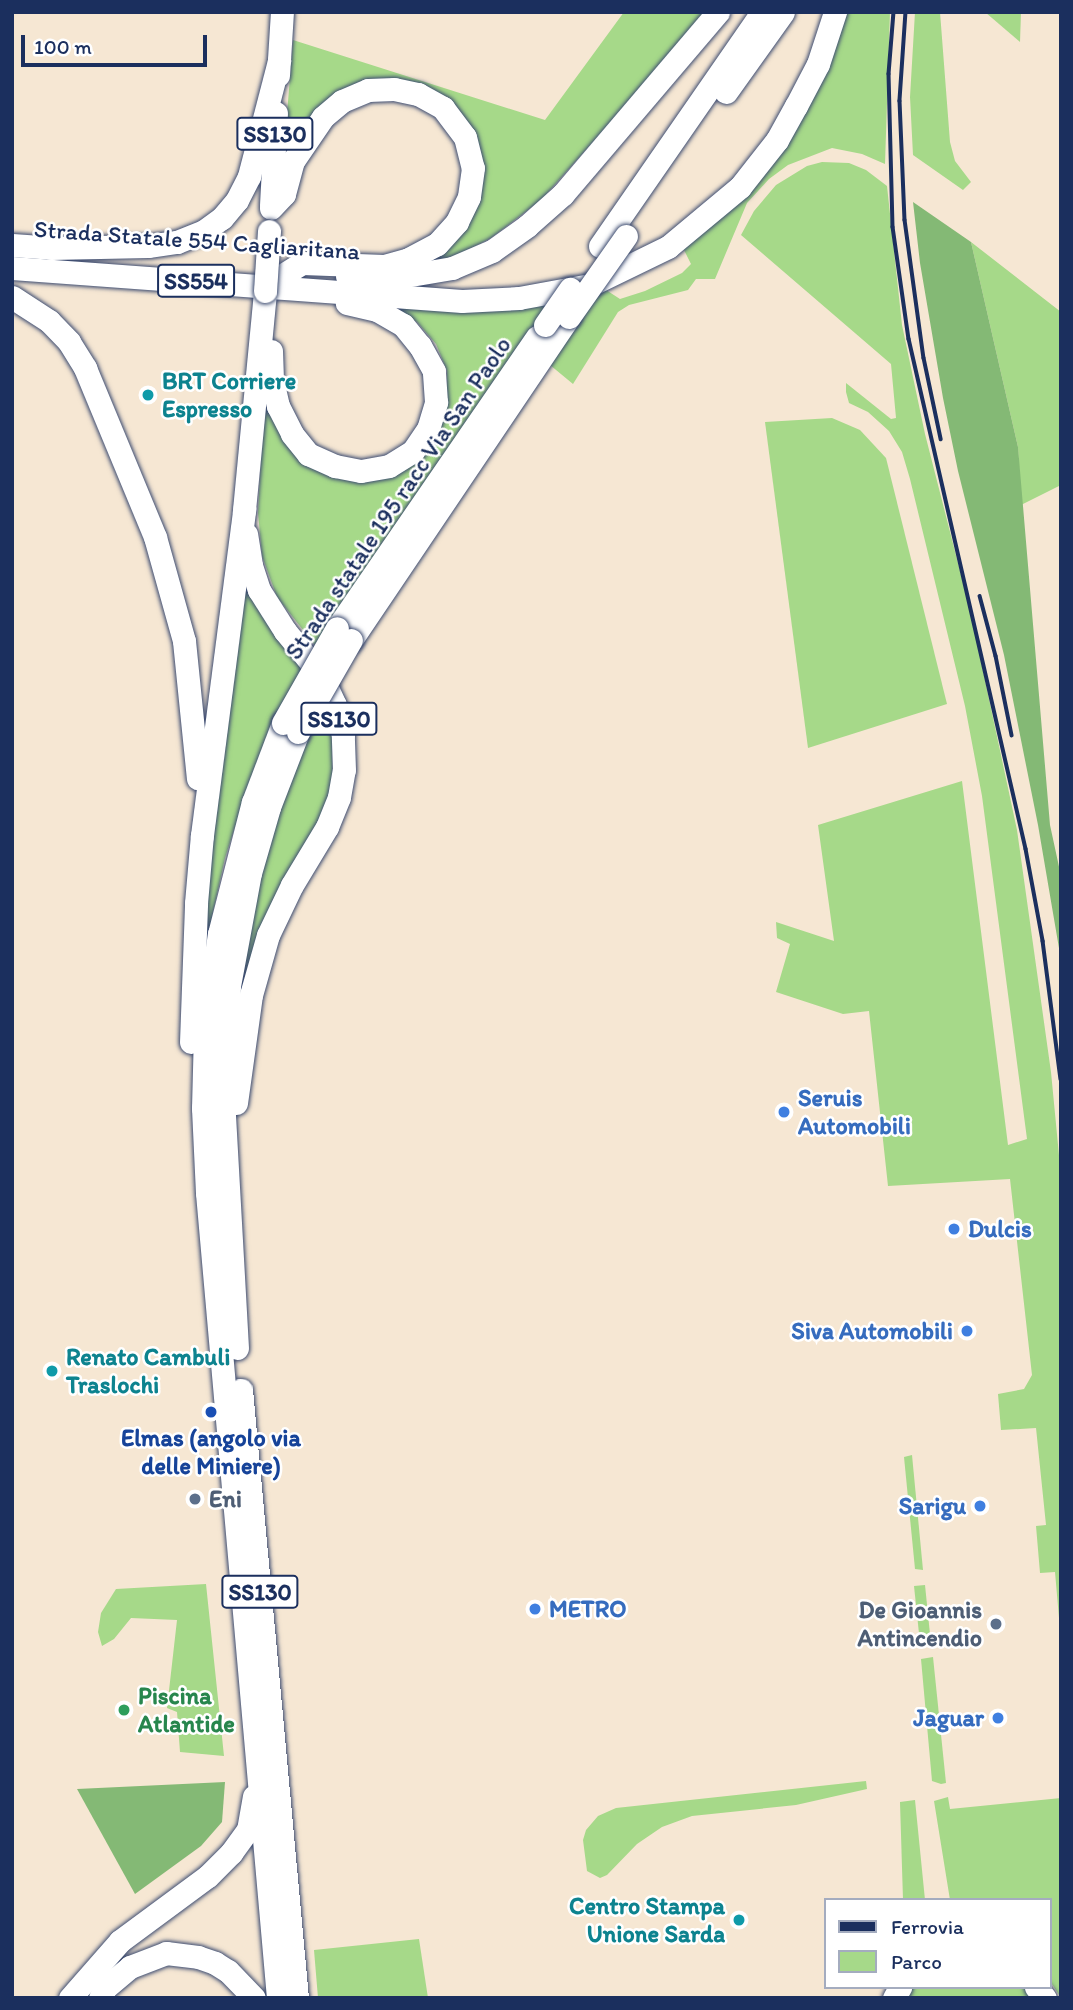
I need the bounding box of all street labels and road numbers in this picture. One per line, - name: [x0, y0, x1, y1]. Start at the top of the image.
- road number: SS130: [235, 114, 315, 154]
- street label: Strada Statale 554 Cagliaritana: [33, 214, 361, 266]
- road number: SS554: [156, 262, 236, 300]
- street label: Strada statale 195 racc Via San Paolo: [279, 332, 517, 664]
- road number: SS130: [299, 699, 379, 738]
- road number: SS130: [220, 1572, 300, 1611]

